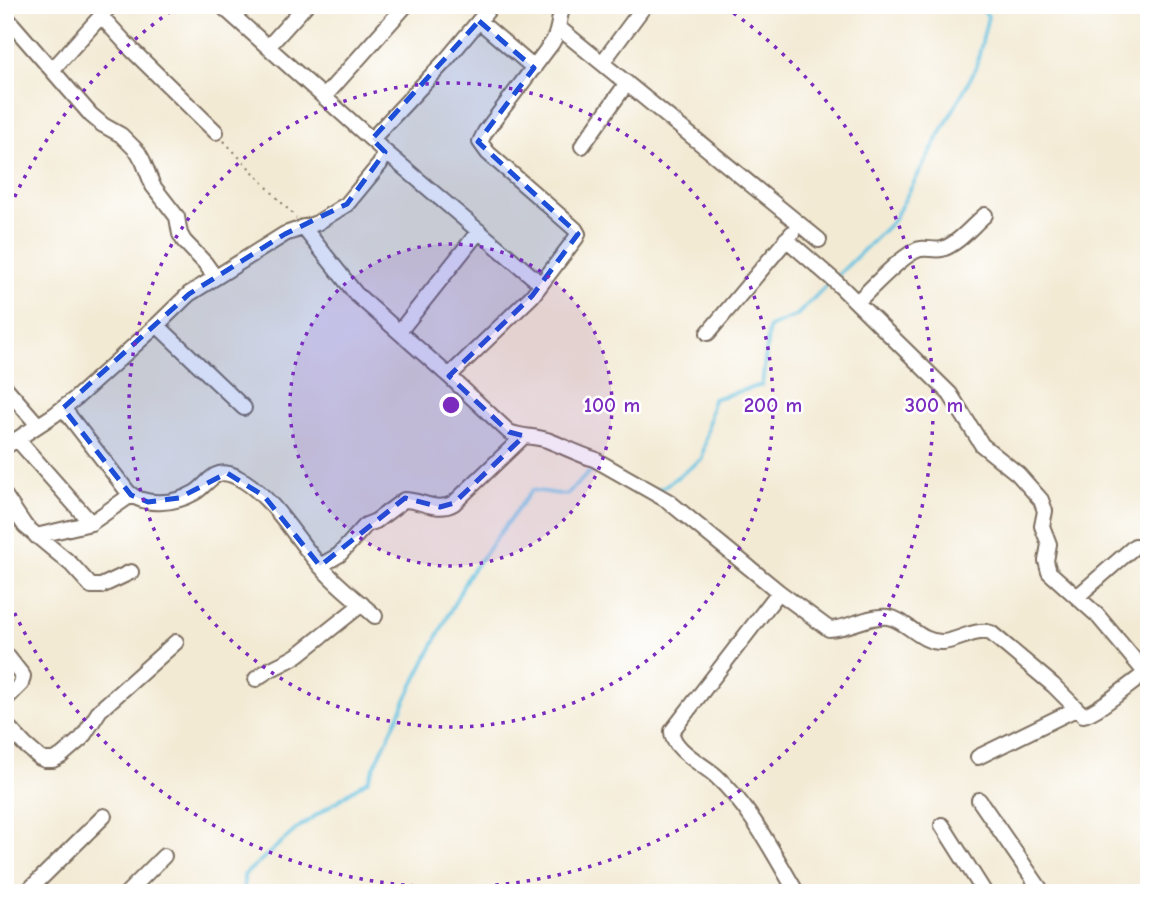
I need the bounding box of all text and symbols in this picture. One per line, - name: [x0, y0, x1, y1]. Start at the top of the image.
- centre of rings: [439, 393, 463, 417]
- text: 100 m: [584, 393, 640, 417]
- text: 200 m: [744, 393, 802, 417]
- text: 300 m: [905, 393, 963, 417]

